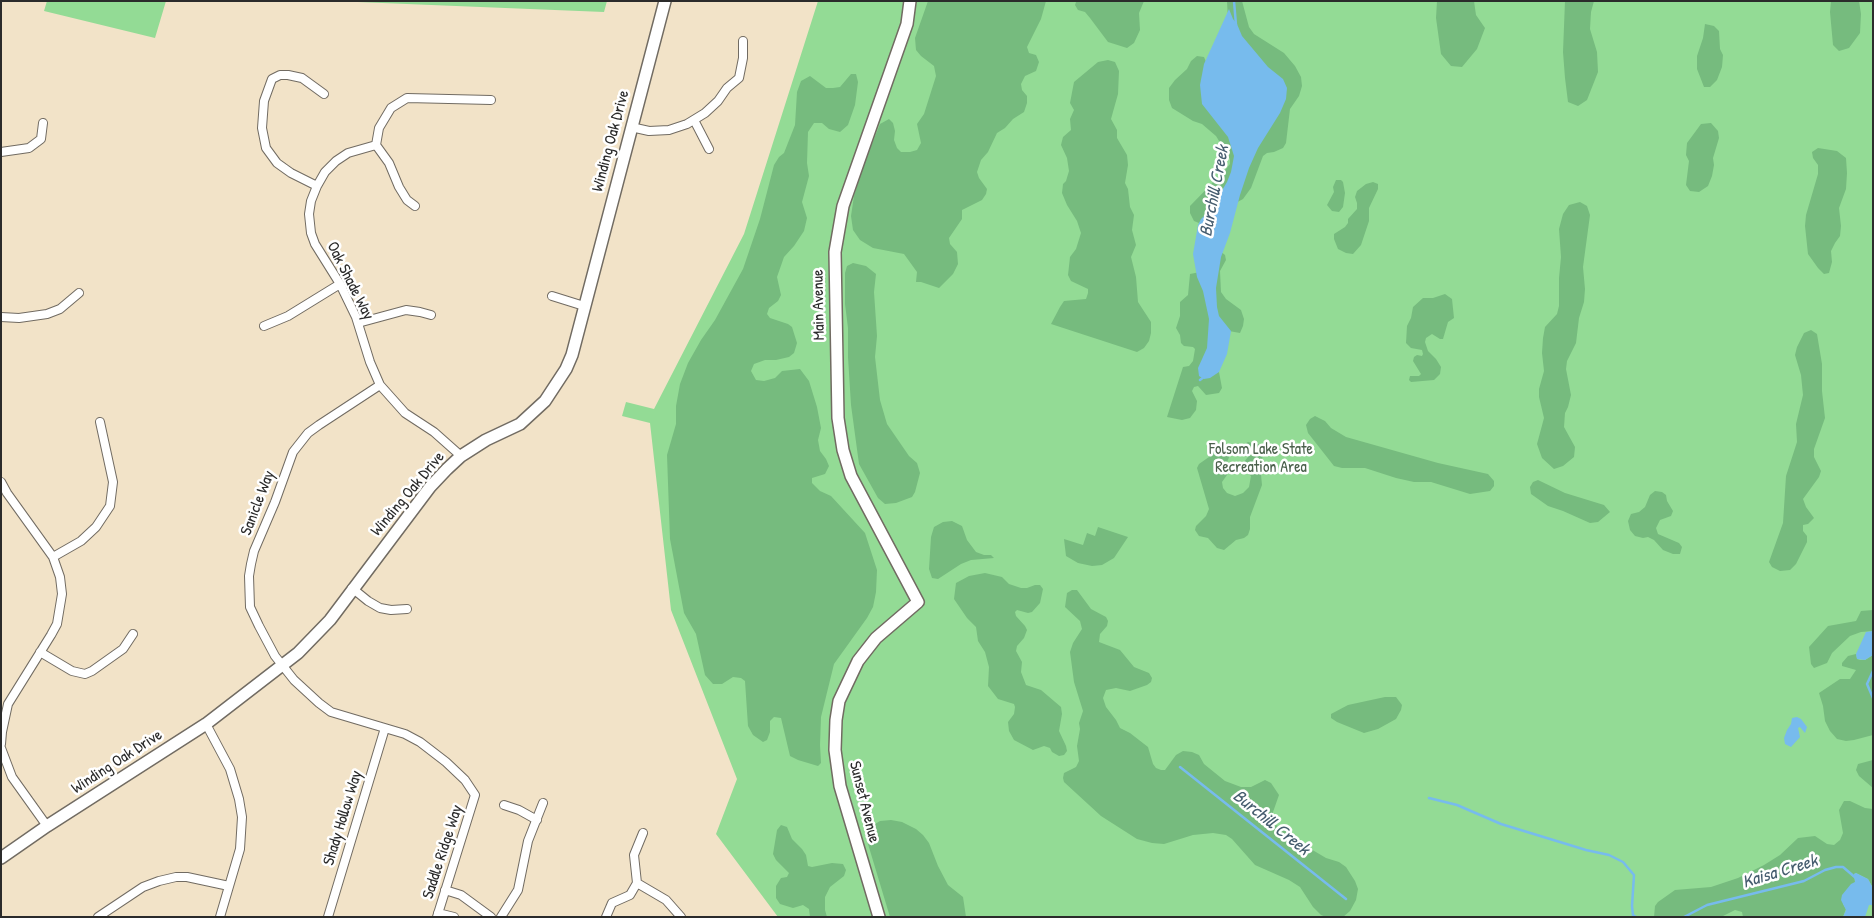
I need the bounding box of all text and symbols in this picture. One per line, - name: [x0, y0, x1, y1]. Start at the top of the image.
- street label: Winding Oak Drive: [588, 88, 634, 194]
- water label: Burchill Creek: [1196, 144, 1234, 238]
- street label: Oak Shade Way: [322, 239, 378, 323]
- street label: Main Avenue: [809, 269, 829, 341]
- park label: Folsom Lake State Recreation Area: [1209, 440, 1313, 478]
- street label: Winding Oak Drive: [367, 448, 449, 540]
- street label: Sanicle Way: [237, 468, 279, 538]
- street label: Winding Oak Drive: [68, 726, 166, 798]
- street label: Sunset Avenue: [845, 759, 883, 845]
- street label: Shady Hollow Way: [319, 768, 367, 868]
- water label: Burchill Creek: [1228, 786, 1314, 860]
- street label: Saddle Ridge Way: [419, 803, 467, 901]
- water label: Kaisa Creek: [1740, 850, 1820, 894]

